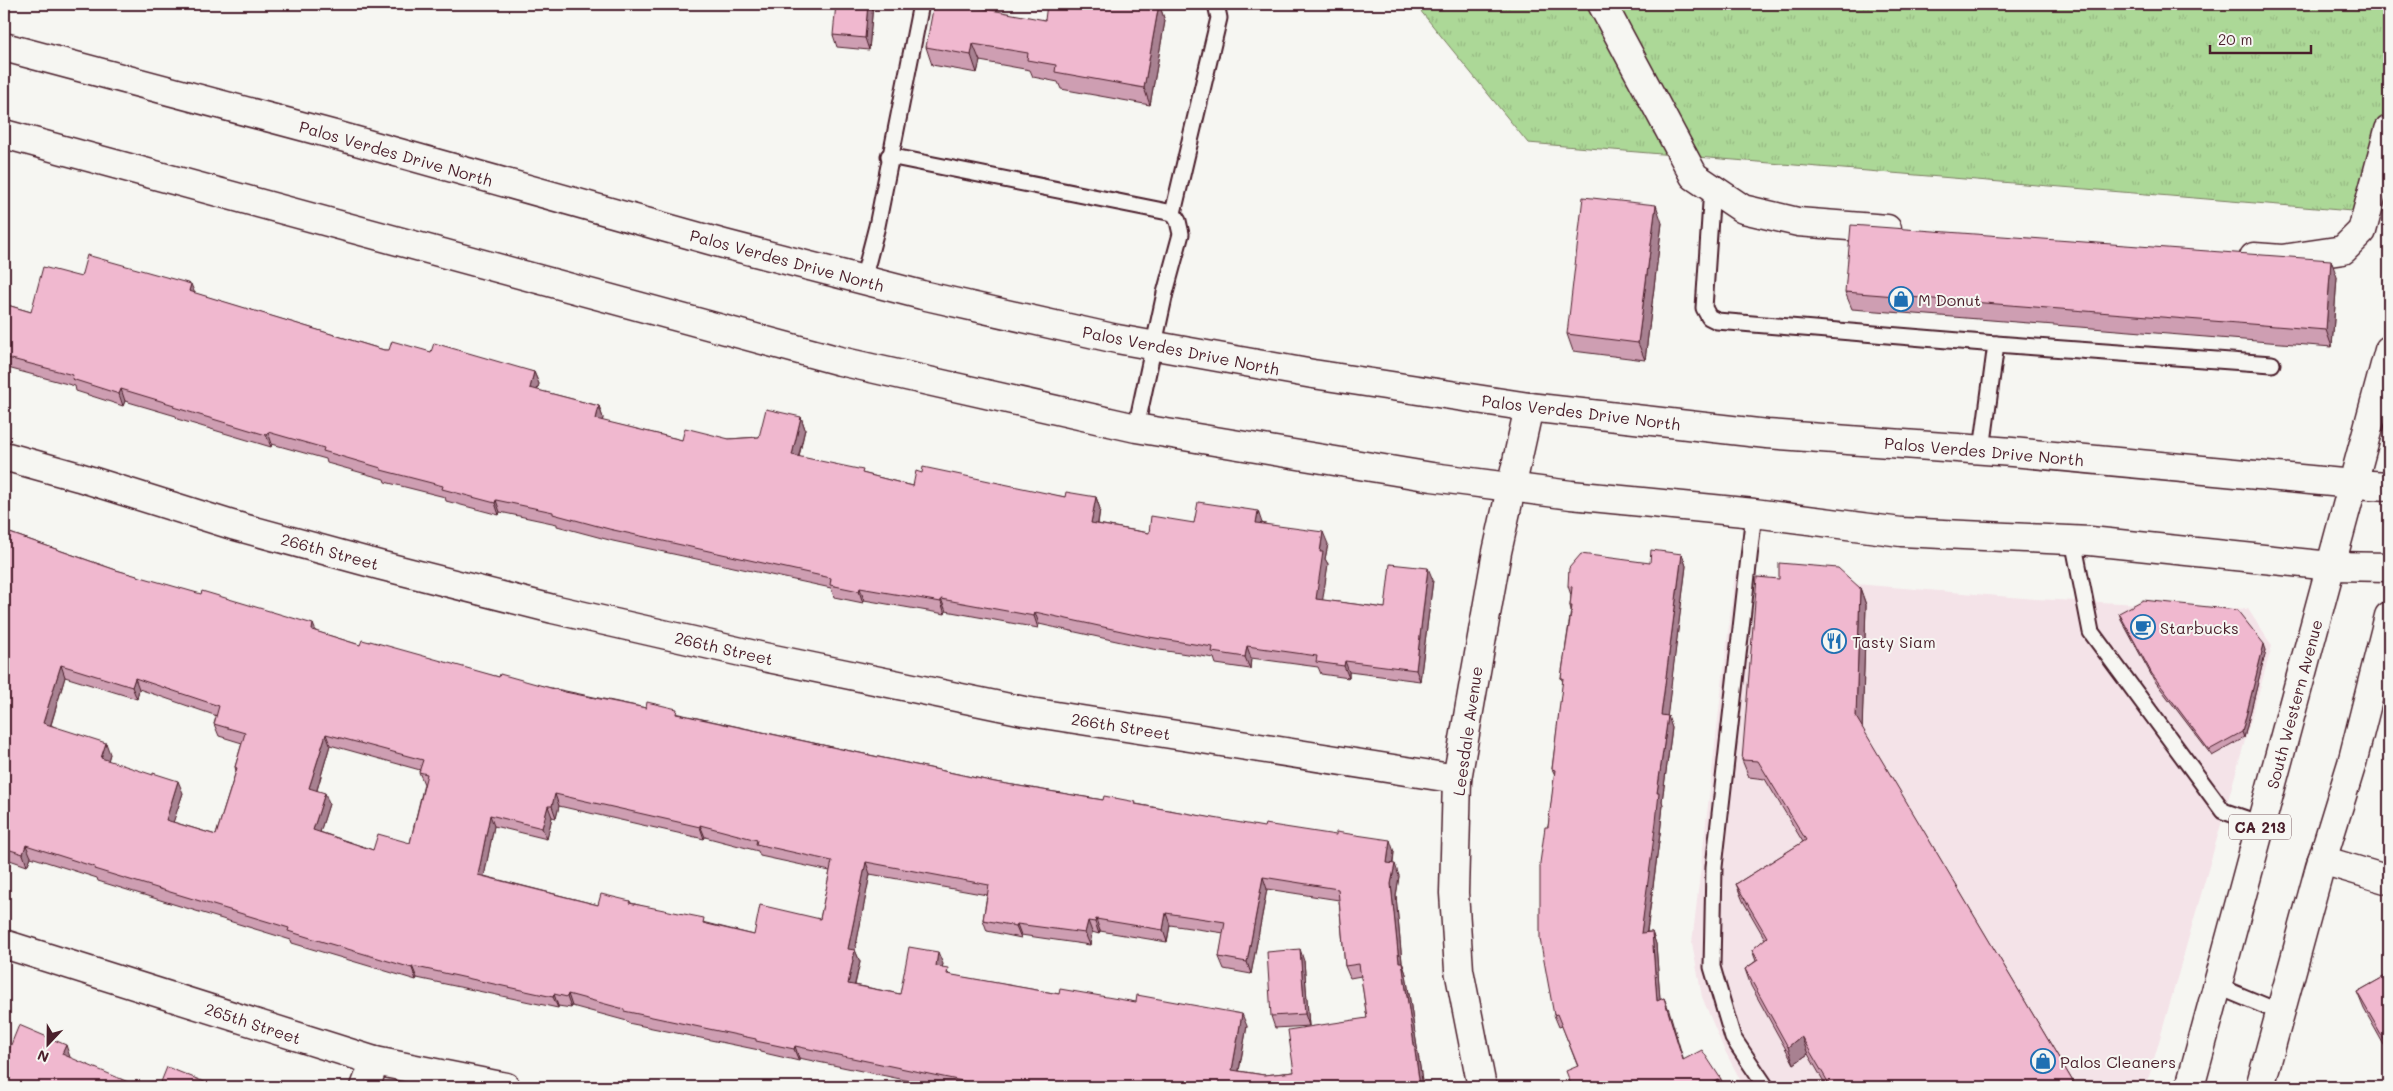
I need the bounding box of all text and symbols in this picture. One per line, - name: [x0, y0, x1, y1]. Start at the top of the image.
- scale bar: [2210, 22, 2312, 54]
- text: 20 m: [2218, 29, 2252, 49]
- street label: Palos Verdes Drive North: [297, 115, 495, 191]
- street label: Palos Verdes Drive North: [688, 224, 886, 296]
- shop icon: M Donut: [1888, 286, 1914, 312]
- place label: M Donut: [1918, 289, 1981, 310]
- street label: Palos Verdes Drive North: [1081, 321, 1281, 379]
- street label: Palos Verdes Drive North: [1480, 389, 1682, 435]
- street label: Palos Verdes Drive North: [1883, 432, 2085, 470]
- street label: 266th Street: [279, 528, 381, 574]
- cafe icon: Starbucks: [2130, 614, 2156, 640]
- place label: Starbucks: [2160, 617, 2239, 638]
- street label: South Western Avenue: [2261, 617, 2327, 791]
- street label: 266th Street: [673, 626, 775, 670]
- restaurant icon: Tasty Siam: [1821, 628, 1847, 654]
- place label: Tasty Siam: [1852, 631, 1936, 652]
- street label: Leesdale Avenue: [1448, 665, 1486, 797]
- street label: 266th Street: [1070, 708, 1172, 744]
- road number: CA 213: [2229, 814, 2291, 840]
- street label: 265th Street: [202, 998, 304, 1048]
- north arrow: [22, 1018, 72, 1068]
- text: N: [34, 1046, 51, 1067]
- shop icon: Palos Cleaners: [2030, 1048, 2056, 1074]
- place label: Palos Cleaners: [2060, 1051, 2176, 1072]

